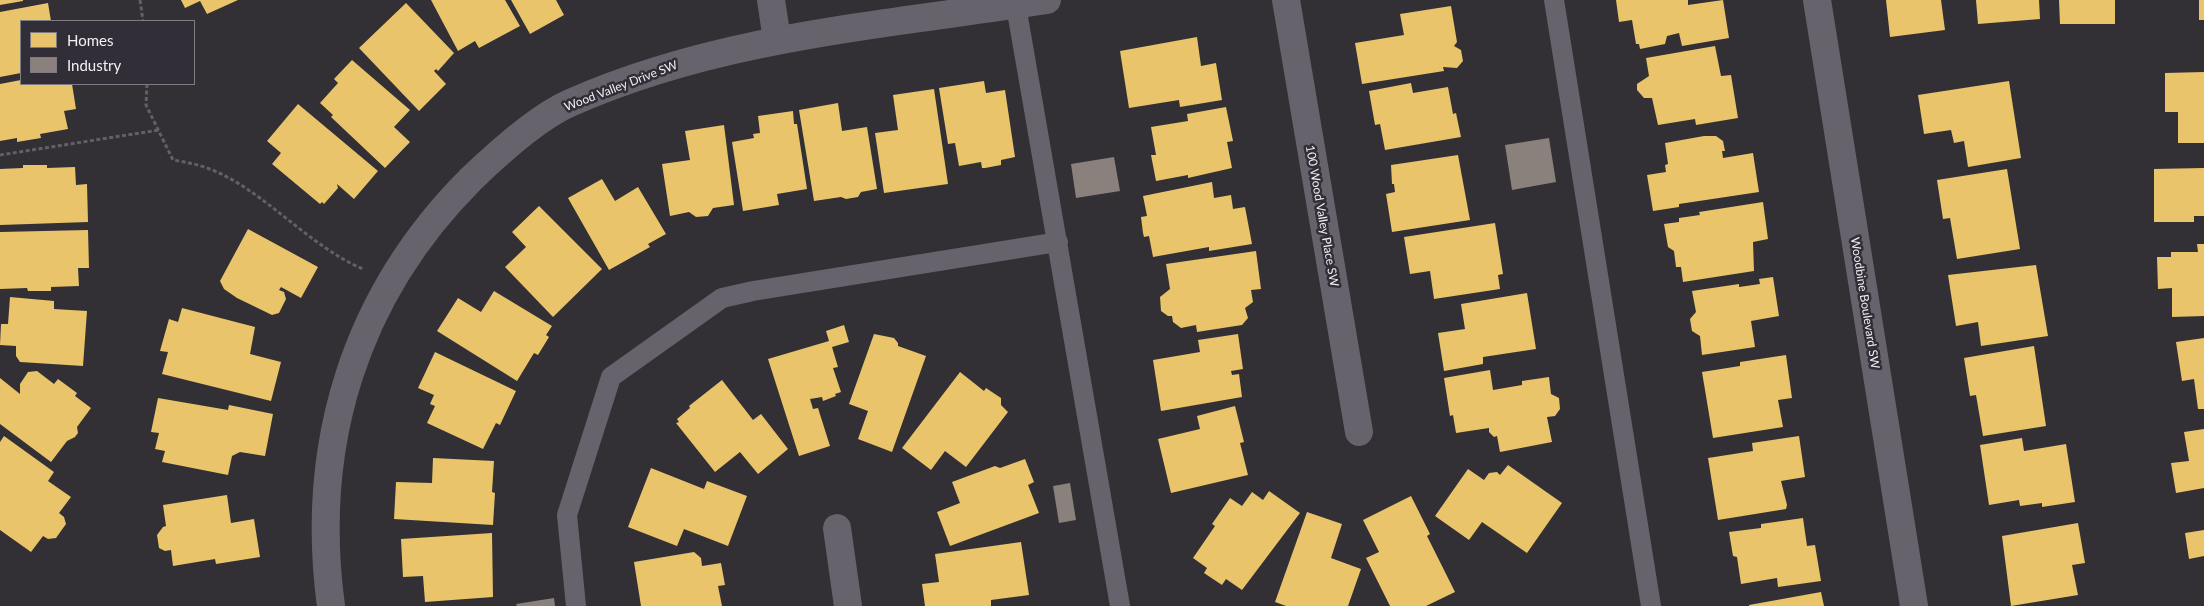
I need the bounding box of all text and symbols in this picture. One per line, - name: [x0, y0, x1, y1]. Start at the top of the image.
- legend: [20, 20, 195, 85]
- text: Homes: [67, 31, 113, 49]
- text: Industry: [67, 56, 121, 74]
- street label: Wood Valley Drive SW: [562, 58, 680, 114]
- street label: 100 Wood Valley Place SW: [1302, 144, 1342, 288]
- street label: Woodbine Boulevard SW: [1847, 236, 1883, 370]

